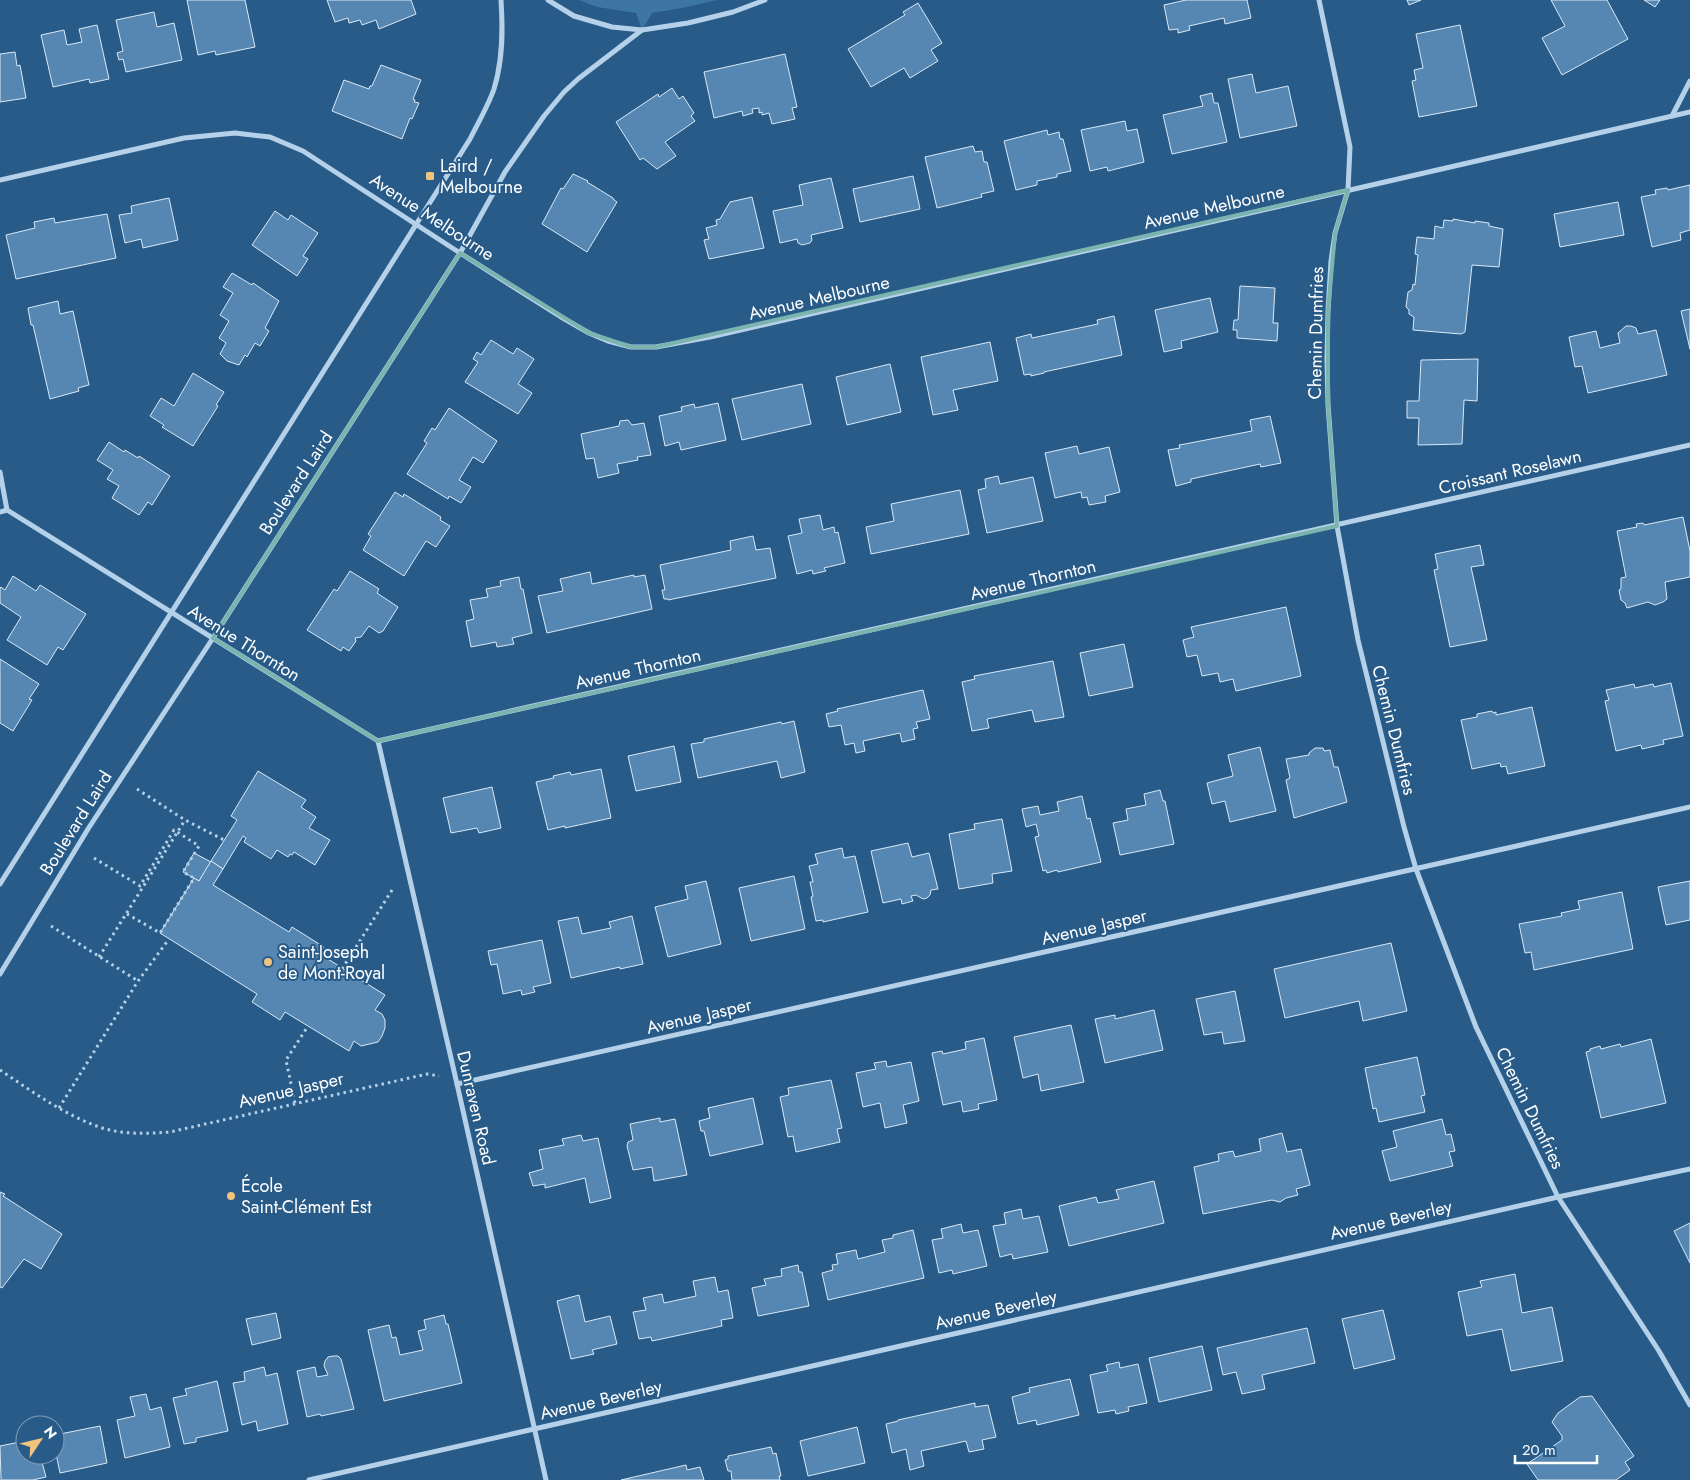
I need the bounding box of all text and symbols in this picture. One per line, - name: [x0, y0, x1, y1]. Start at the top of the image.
- place label: Laird / Melbourne: [440, 153, 522, 200]
- street label: Avenue Melbourne: [365, 167, 499, 267]
- marker: Laird / Melbourne: [424, 170, 436, 182]
- street label: Avenue Melbourne: [1141, 178, 1287, 236]
- street label: Chemin Dumfries: [1302, 266, 1330, 400]
- street label: Avenue Melbourne: [746, 269, 892, 327]
- street label: Boulevard Laird: [253, 426, 339, 540]
- street label: Croissant Roselawn: [1436, 443, 1584, 501]
- street label: Avenue Thornton: [968, 553, 1098, 607]
- street label: Avenue Thornton: [183, 598, 305, 688]
- street label: Avenue Thornton: [573, 642, 703, 696]
- street label: Chemin Dumfries: [1365, 662, 1423, 798]
- street label: Boulevard Laird: [34, 766, 118, 880]
- street label: Avenue Jasper: [1039, 902, 1150, 952]
- place label: Saint-Joseph de Mont-Royal: [278, 939, 385, 986]
- marker: Saint-Joseph de Mont-Royal: [262, 956, 274, 968]
- street label: Avenue Jasper: [644, 991, 755, 1041]
- street label: Chemin Dumfries: [1489, 1043, 1571, 1173]
- street label: Dunraven Road: [450, 1048, 502, 1168]
- street label: Avenue Jasper: [236, 1065, 347, 1115]
- place label: École Saint-Clément Est: [241, 1173, 372, 1220]
- marker: École Saint-Clément Est: [225, 1190, 237, 1202]
- street label: Avenue Beverley: [1327, 1193, 1455, 1247]
- street label: Avenue Beverley: [932, 1283, 1060, 1337]
- street label: Avenue Beverley: [537, 1373, 665, 1427]
- north arrow: [15, 1415, 65, 1465]
- text: N: [39, 1422, 62, 1443]
- scale bar: [1515, 1432, 1598, 1464]
- text: 20 m: [1522, 1439, 1556, 1461]

